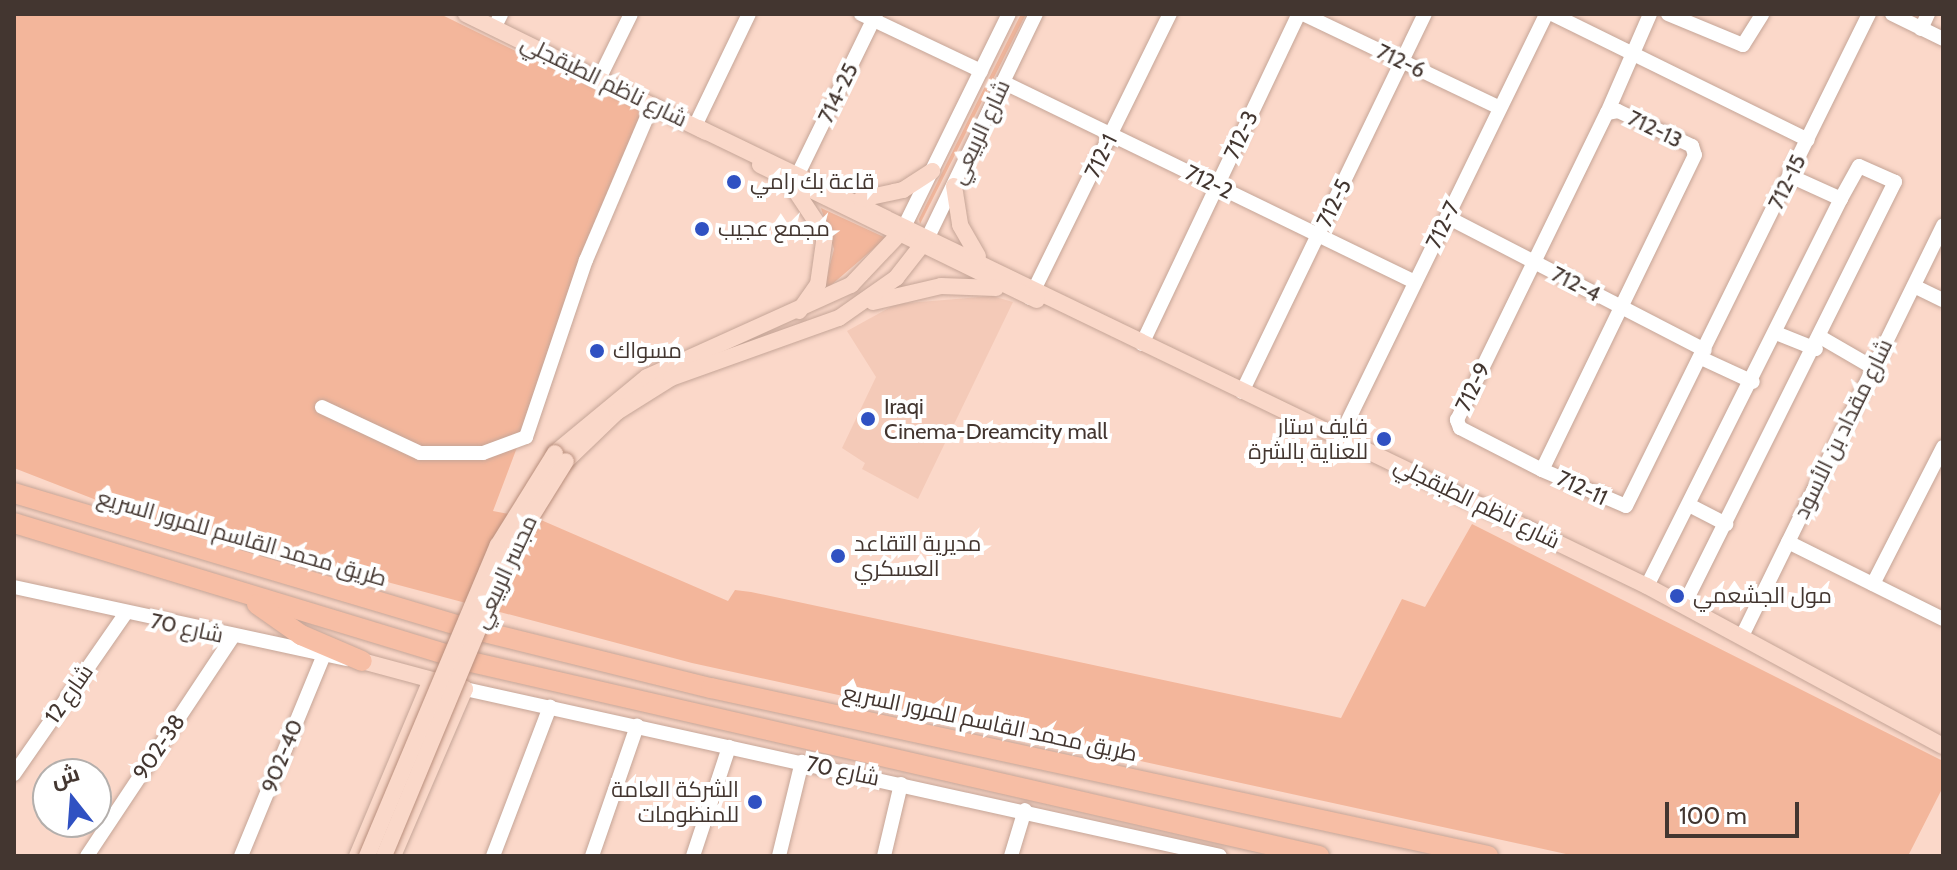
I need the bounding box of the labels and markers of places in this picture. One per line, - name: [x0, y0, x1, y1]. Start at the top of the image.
- place label: قاعة بك رامي: [750, 169, 875, 195]
- marker: قاعة بك رامي: [725, 173, 743, 191]
- place label: مجمع عجيب: [718, 216, 830, 242]
- marker: مجمع عجيب: [693, 220, 711, 238]
- place label: مسواك: [613, 338, 682, 364]
- marker: مسواك: [588, 342, 606, 360]
- place label: Iraqi Cinema-Dreamcity mall: [884, 393, 1108, 444]
- marker: Iraqi Cinema-Dreamcity mall: [859, 410, 877, 428]
- place label: فايف ستار للعناية بالشرة: [1248, 413, 1368, 464]
- marker: فايف ستار للعناية بالشرة: [1375, 430, 1393, 448]
- place label: مديرية التقاعد العسكري: [854, 530, 981, 582]
- marker: مديرية التقاعد العسكري: [829, 547, 847, 565]
- place label: مول الجشعمي: [1693, 583, 1832, 609]
- marker: مول الجشعمي: [1668, 587, 1686, 605]
- place label: الشركة العامة للمنظومات: [611, 776, 739, 828]
- marker: الشركة العامة للمنظومات: [746, 793, 764, 811]

